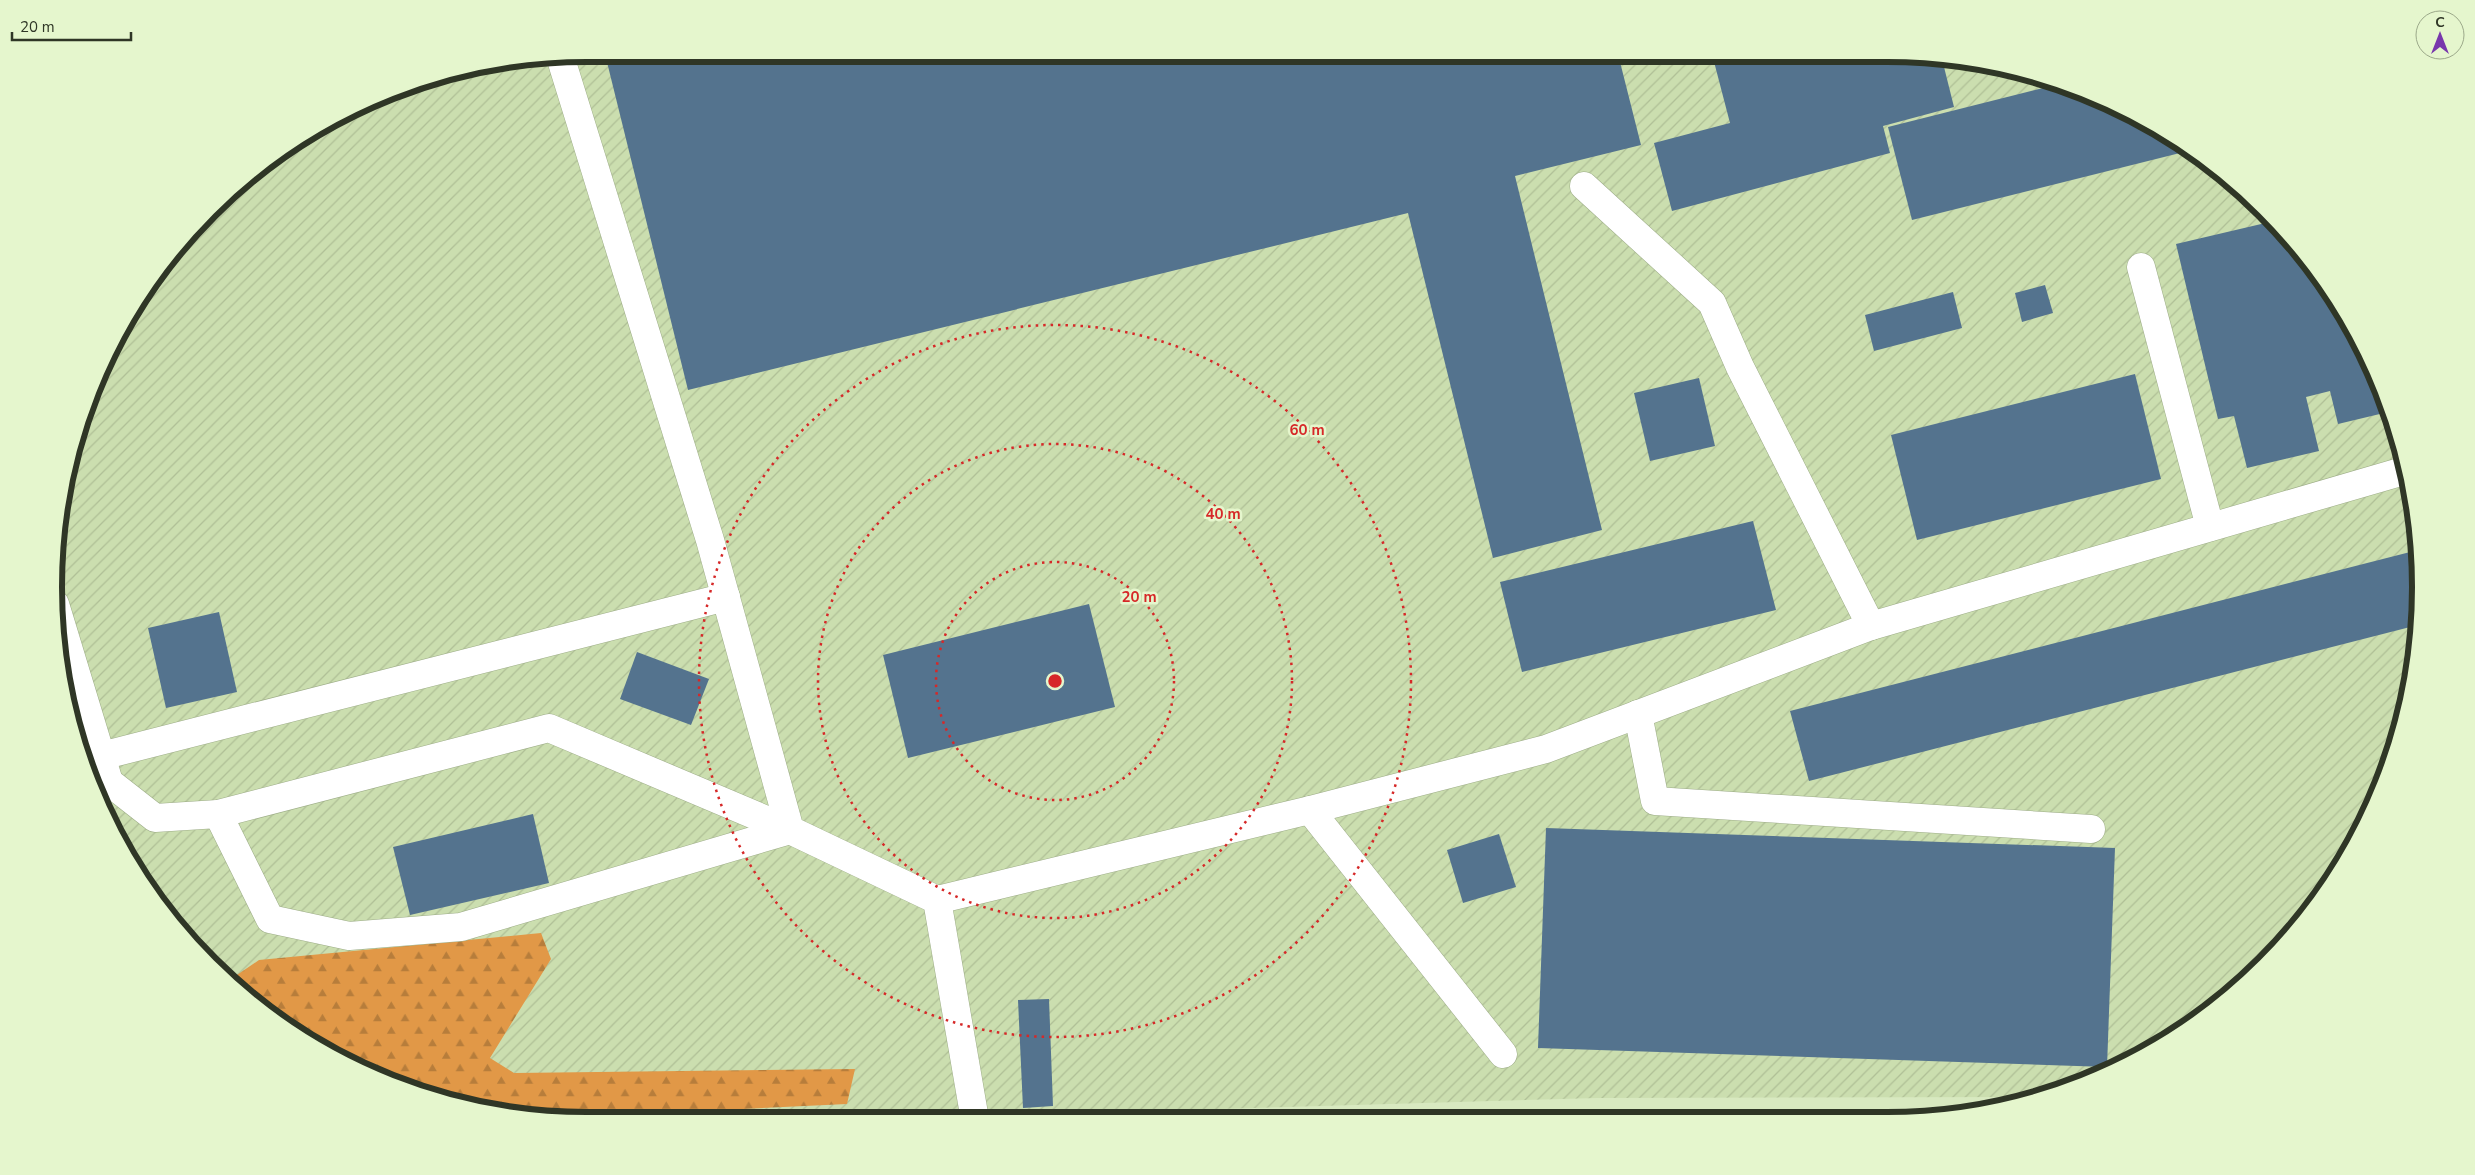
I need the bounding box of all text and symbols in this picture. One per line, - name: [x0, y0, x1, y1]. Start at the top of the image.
- scale bar: [12, 10, 131, 42]
- north arrow: [2415, 10, 2465, 60]
- text: С: [2435, 13, 2445, 32]
- text: 20 m: [20, 17, 55, 37]
- text: 60 m: [1289, 420, 1325, 440]
- text: 40 m: [1205, 504, 1241, 524]
- text: 20 m: [1121, 587, 1157, 607]
- centre of rings: [1046, 672, 1064, 690]

